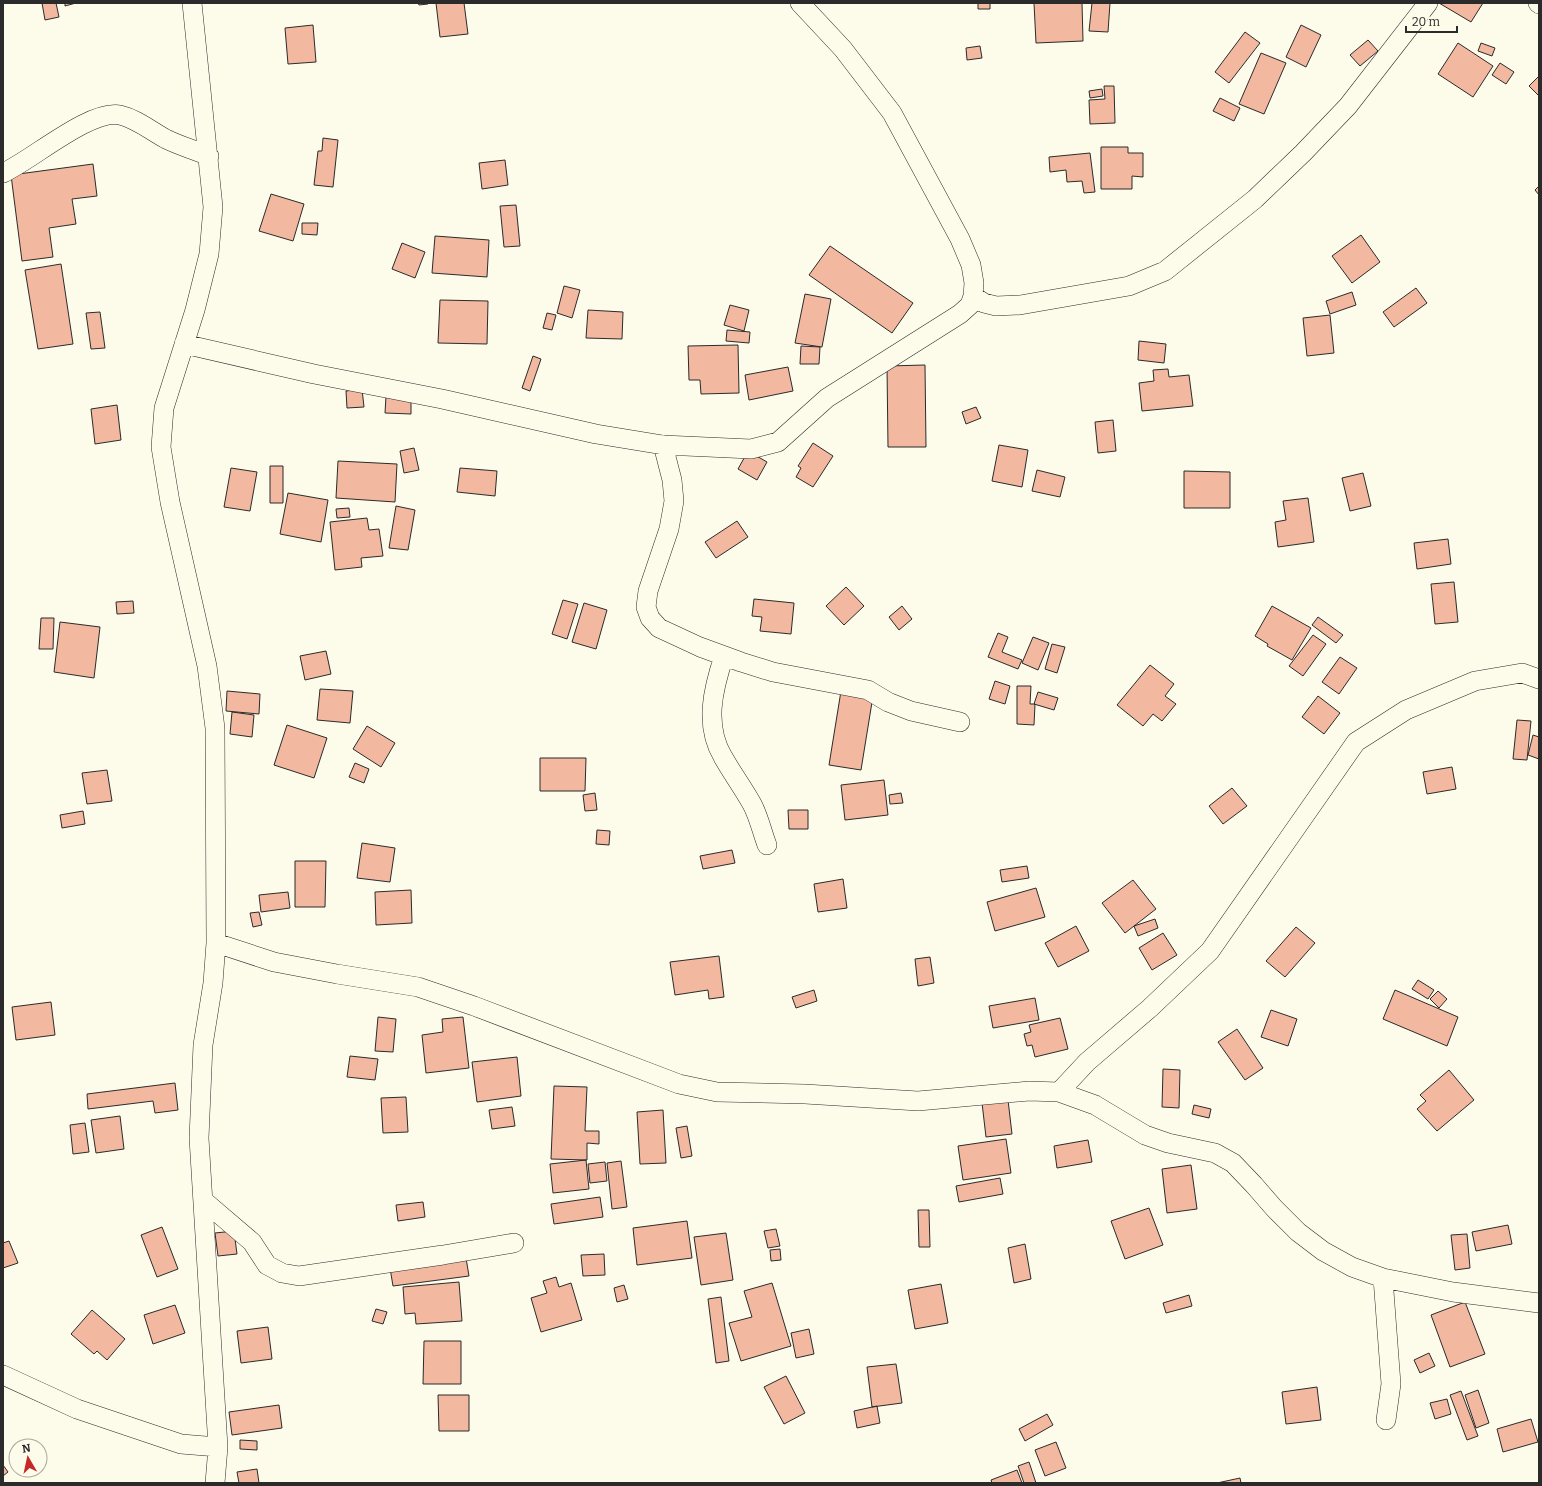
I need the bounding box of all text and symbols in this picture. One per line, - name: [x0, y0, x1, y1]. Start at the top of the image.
- scale bar: [1406, 8, 1457, 34]
- text: 20 m: [1412, 15, 1441, 29]
- north arrow: [8, 1438, 48, 1478]
- text: N: [21, 1441, 32, 1456]

